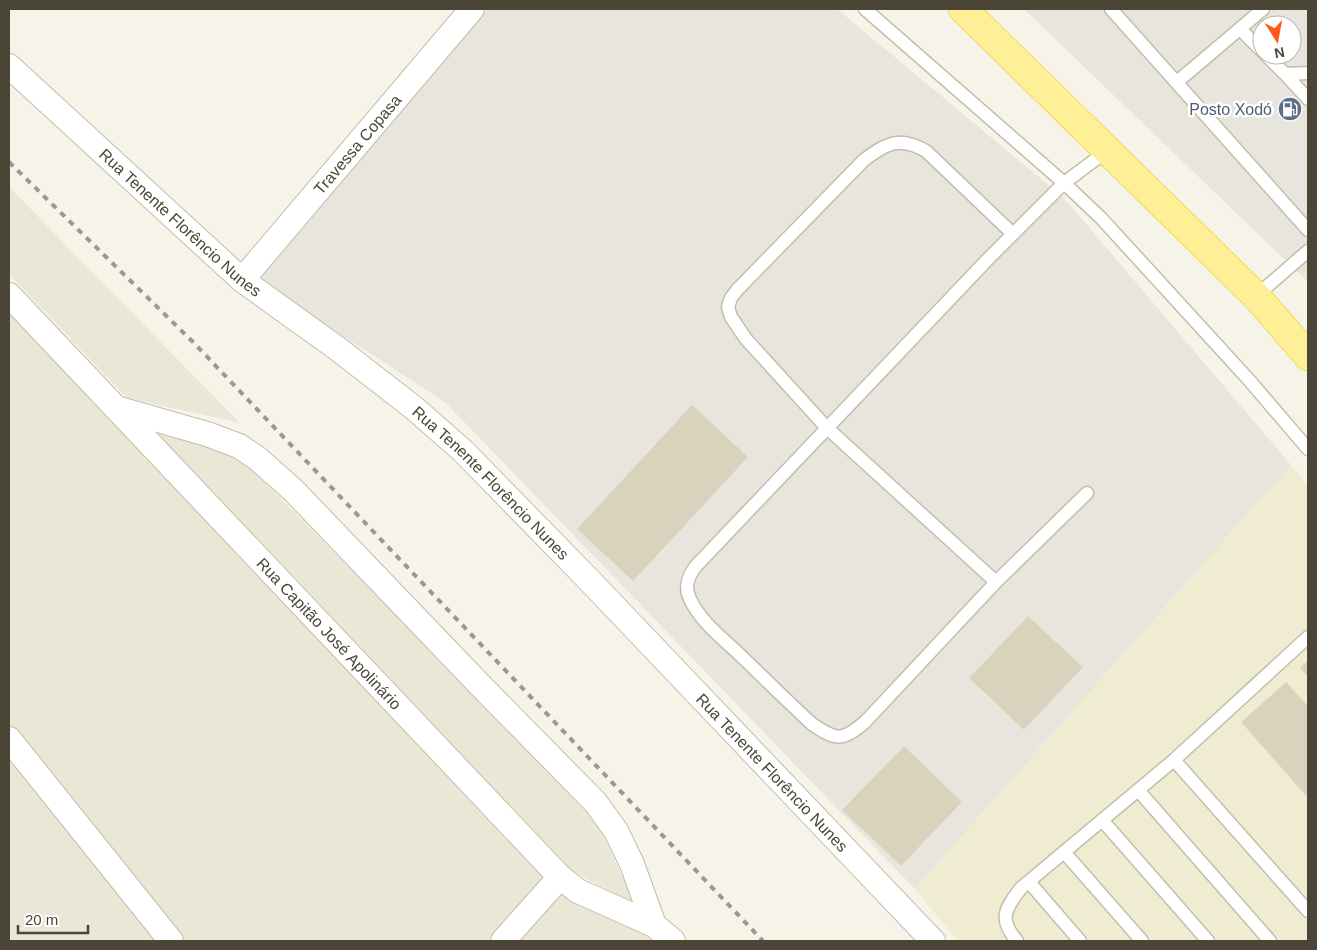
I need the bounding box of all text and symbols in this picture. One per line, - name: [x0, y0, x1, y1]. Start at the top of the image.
- north arrow: [1252, 15, 1302, 65]
- text: N: [1273, 44, 1286, 62]
- street label: Travessa Copasa: [311, 91, 405, 198]
- fuel station icon: Posto Xodó: [1277, 96, 1303, 122]
- place label: Posto Xodó: [1189, 101, 1272, 118]
- street label: Rua Tenente Florêncio Nunes: [96, 145, 264, 300]
- street label: Rua Tenente Florêncio Nunes: [409, 403, 572, 563]
- street label: Rua Capitão José Apolinário: [253, 555, 405, 713]
- street label: Rua Tenente Florêncio Nunes: [693, 690, 851, 855]
- scale bar: [18, 902, 88, 934]
- text: 20 m: [25, 911, 58, 928]

